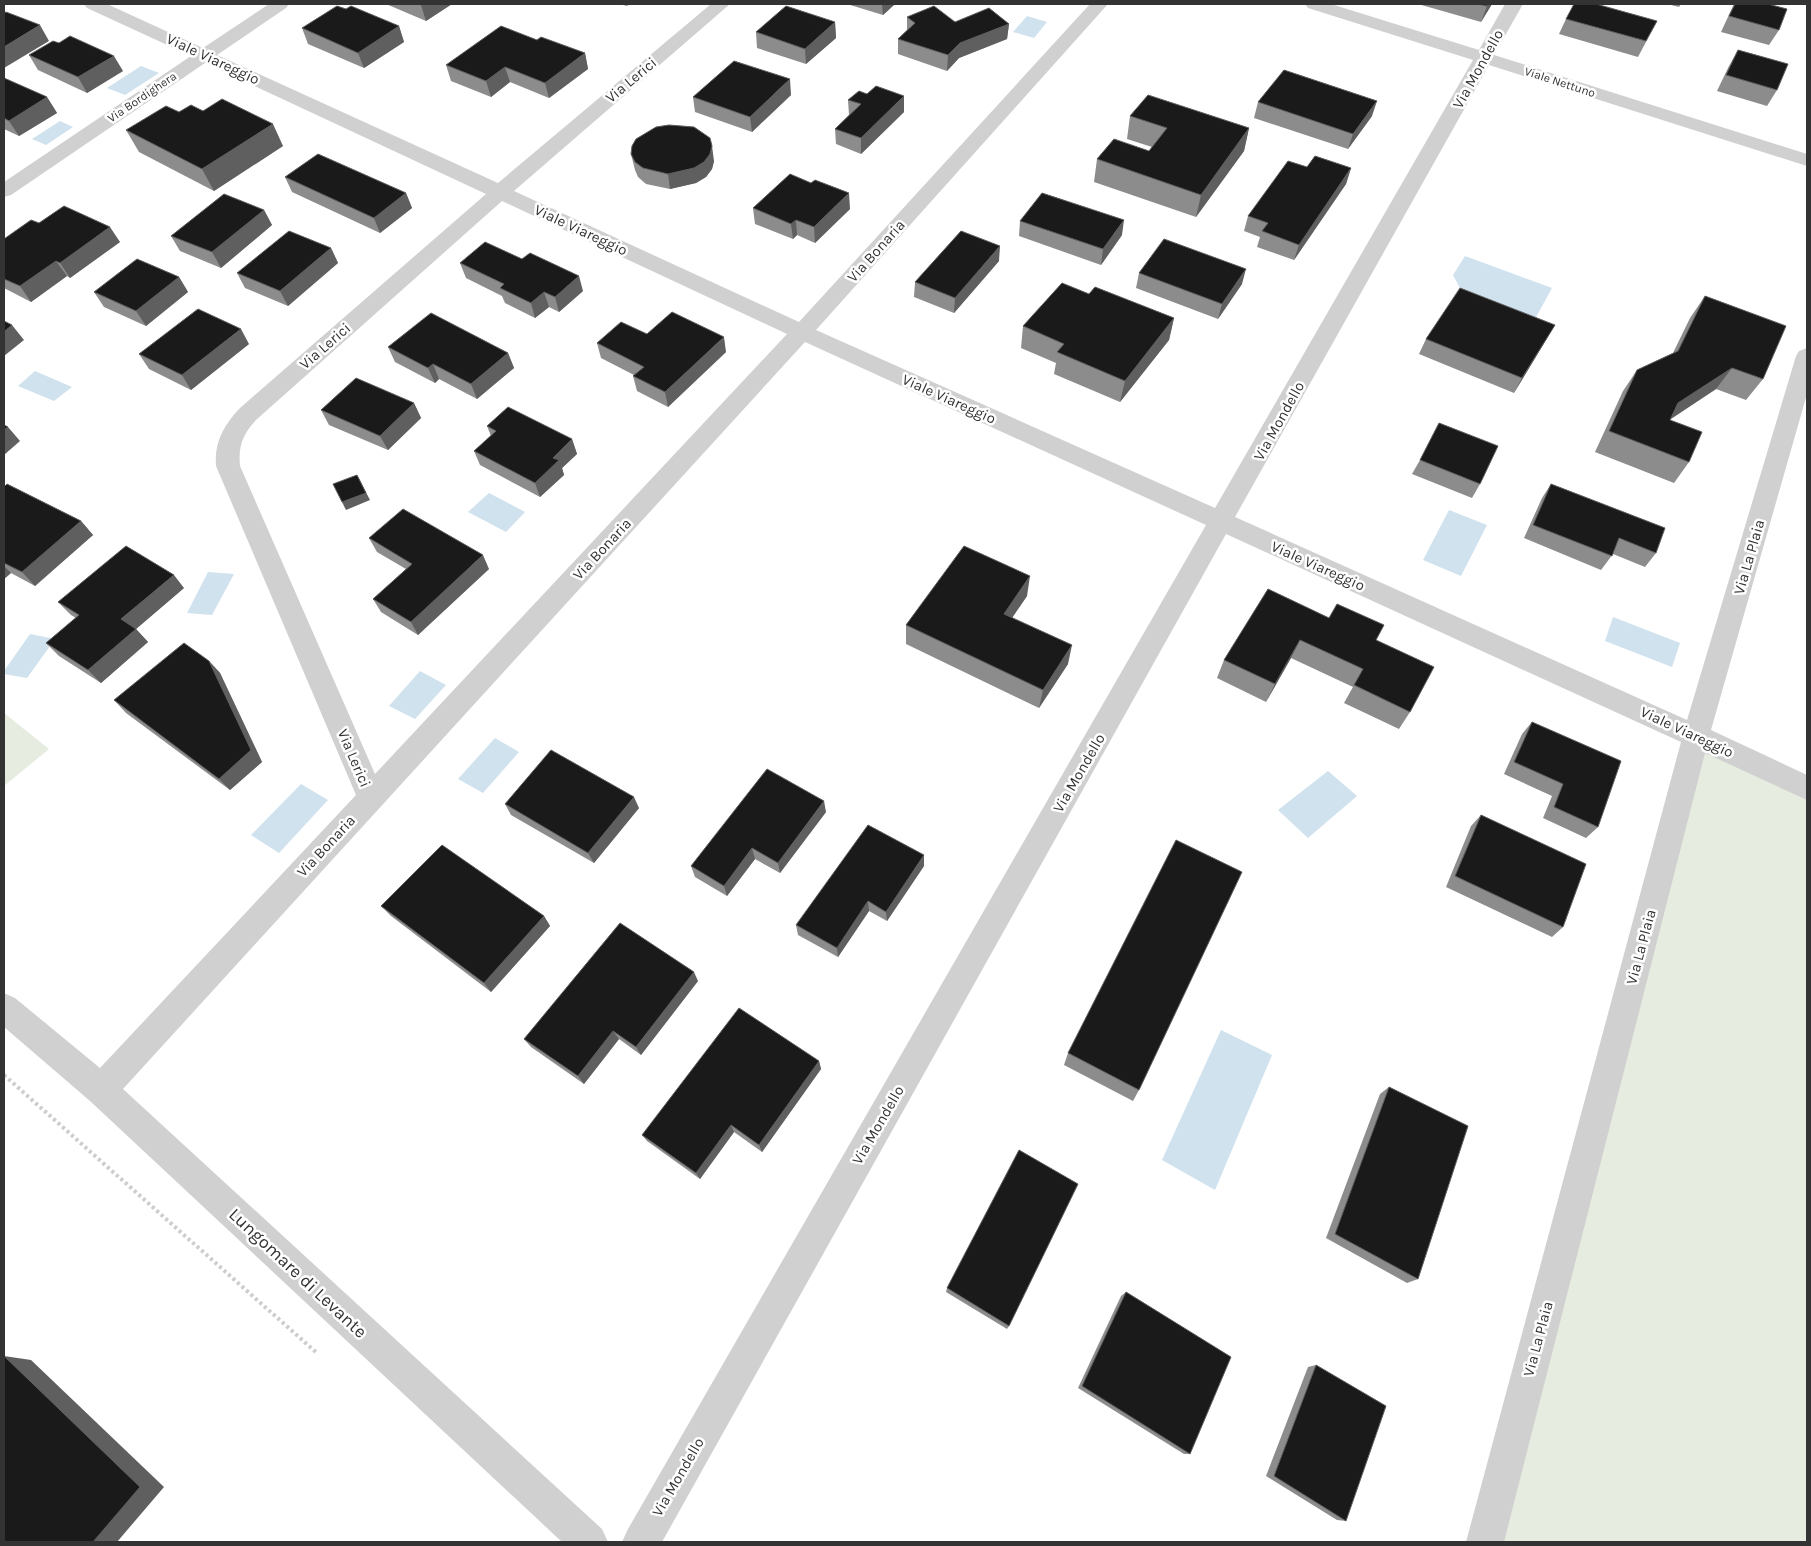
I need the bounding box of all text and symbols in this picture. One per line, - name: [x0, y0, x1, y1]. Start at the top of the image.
- street label: Via Mondello: [1449, 26, 1507, 112]
- street label: Viale Viareggio: [164, 30, 262, 88]
- street label: Via Lerici: [602, 53, 660, 107]
- street label: Viale Nettuno: [1523, 64, 1597, 100]
- street label: Via Bordighera: [105, 69, 179, 125]
- street label: Viale Viareggio: [532, 201, 630, 259]
- street label: Via Bonaria: [843, 216, 909, 286]
- street label: Via Lerici: [296, 319, 354, 373]
- street label: Viale Viareggio: [899, 370, 999, 428]
- street label: Via Mondello: [1250, 378, 1308, 464]
- street label: Via Bonaria: [569, 514, 635, 584]
- street label: Via La Plaia: [1730, 517, 1768, 597]
- street label: Viale Viareggio: [1268, 537, 1368, 595]
- street label: Viale Viareggio: [1638, 703, 1736, 761]
- street label: Via Lerici: [334, 726, 374, 790]
- street label: Via Mondello: [1049, 730, 1109, 816]
- street label: Via Bonaria: [293, 811, 359, 881]
- street label: Via La Plaia: [1622, 907, 1660, 987]
- street label: Via Mondello: [848, 1082, 908, 1168]
- street label: Lungomare di Levante: [224, 1203, 372, 1343]
- street label: Via La Plaia: [1519, 1299, 1557, 1379]
- street label: Via Mondello: [648, 1434, 708, 1520]

